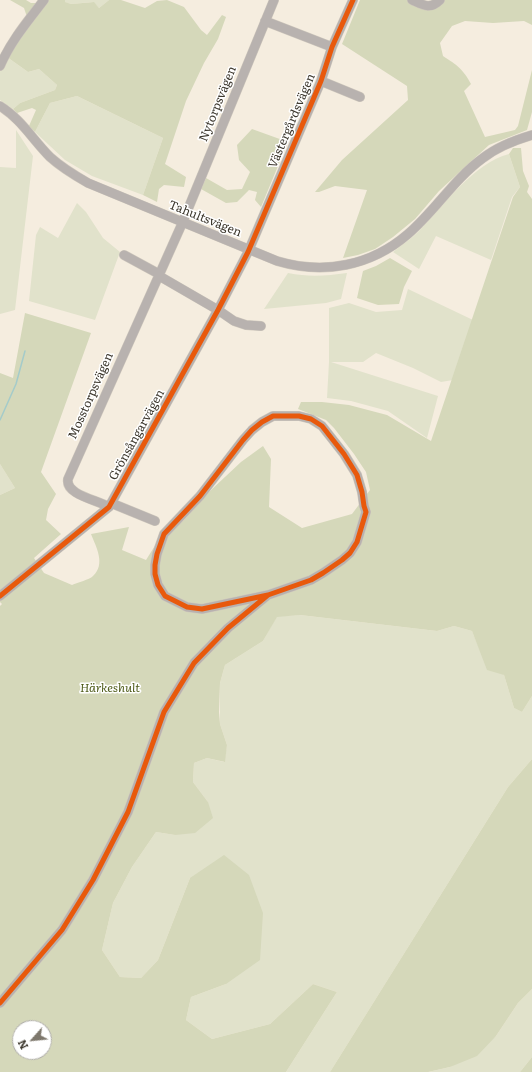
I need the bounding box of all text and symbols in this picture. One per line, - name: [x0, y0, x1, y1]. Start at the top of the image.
- street label: Nytorpsvägen: [196, 64, 240, 144]
- street label: Västergårdsvägen: [266, 71, 318, 171]
- street label: Tahultsvägen: [166, 198, 244, 240]
- street label: Mosstorpsvägen: [65, 351, 117, 441]
- street label: Grönsångarvägen: [106, 387, 168, 483]
- park label: Härkeshult: [80, 681, 140, 695]
- north arrow: [12, 1020, 52, 1060]
- text: N: [13, 1037, 31, 1053]

